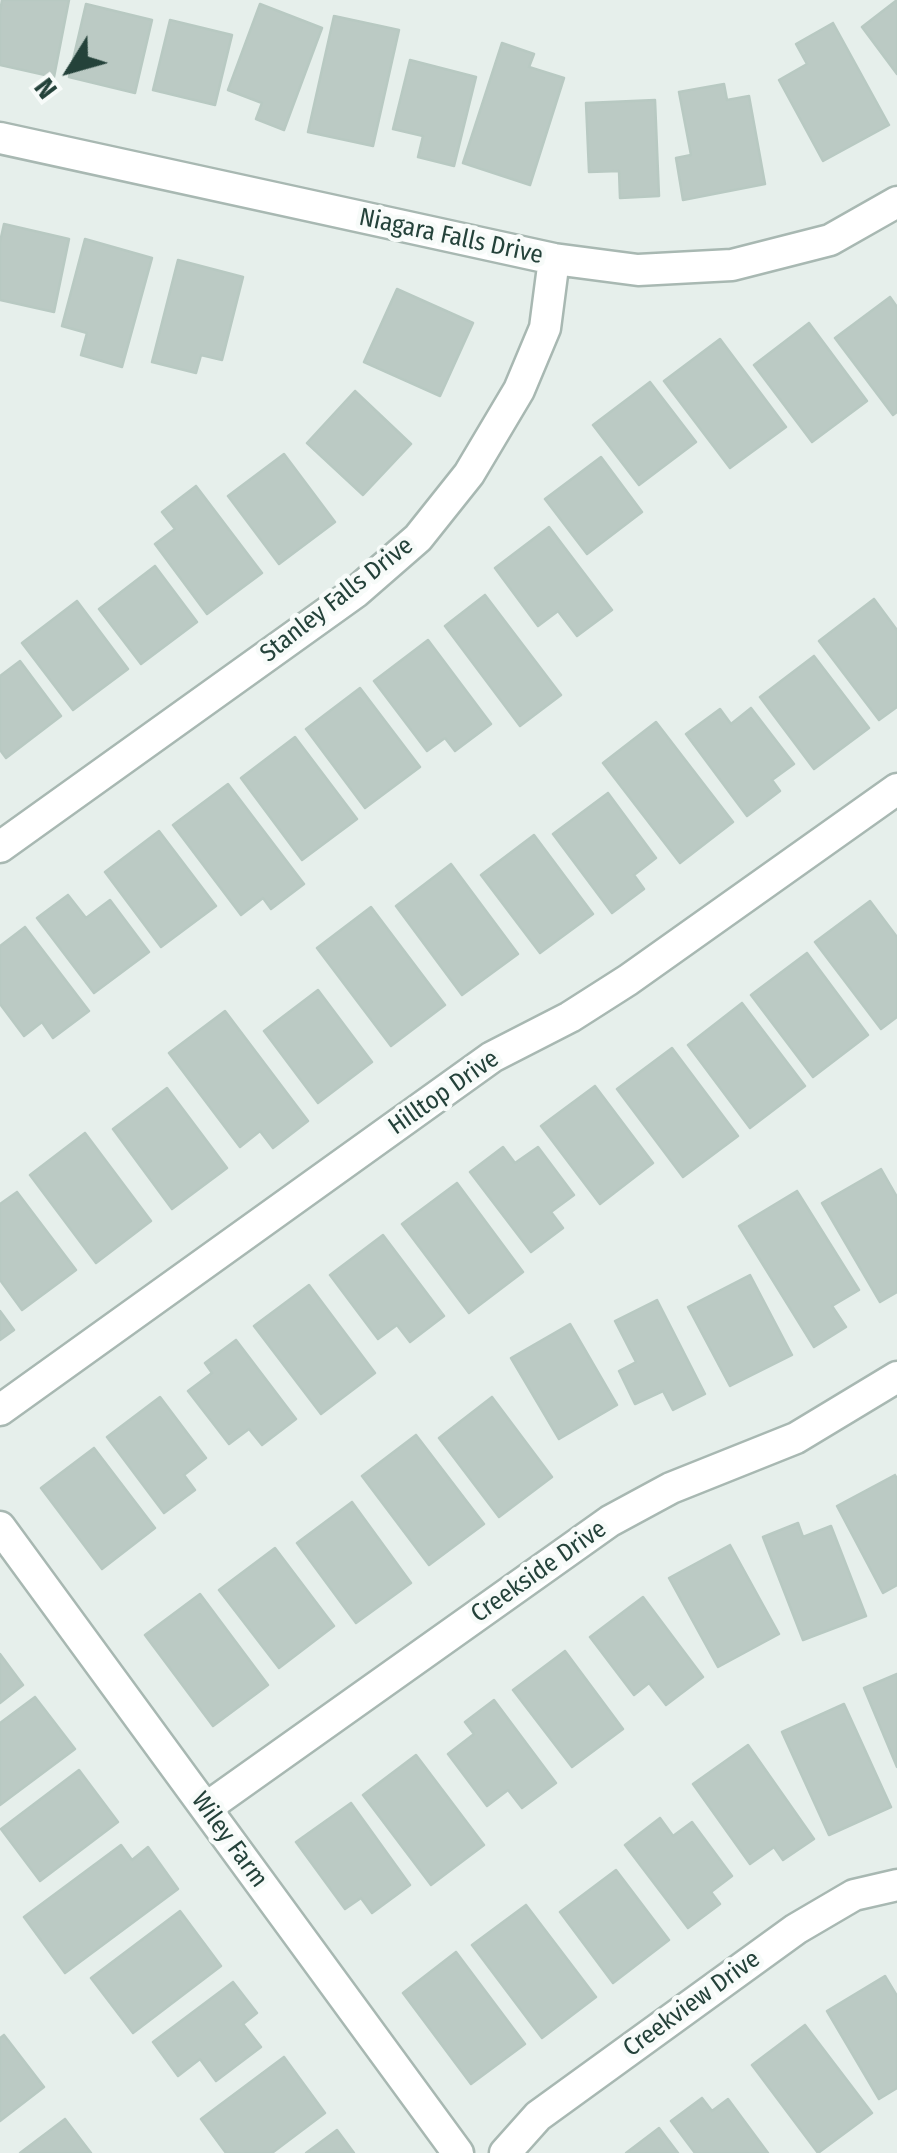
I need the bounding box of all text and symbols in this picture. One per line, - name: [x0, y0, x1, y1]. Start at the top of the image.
- north arrow: [20, 20, 120, 120]
- text: N: [27, 72, 64, 105]
- street label: Niagara Falls Drive: [356, 203, 546, 271]
- street label: Stanley Falls Drive: [255, 531, 419, 669]
- street label: Hilltop Drive: [383, 1044, 505, 1142]
- street label: Creekside Drive: [466, 1514, 612, 1630]
- street label: Wiley Farm: [184, 1787, 274, 1893]
- street label: Creekview Drive: [618, 1944, 766, 2064]

